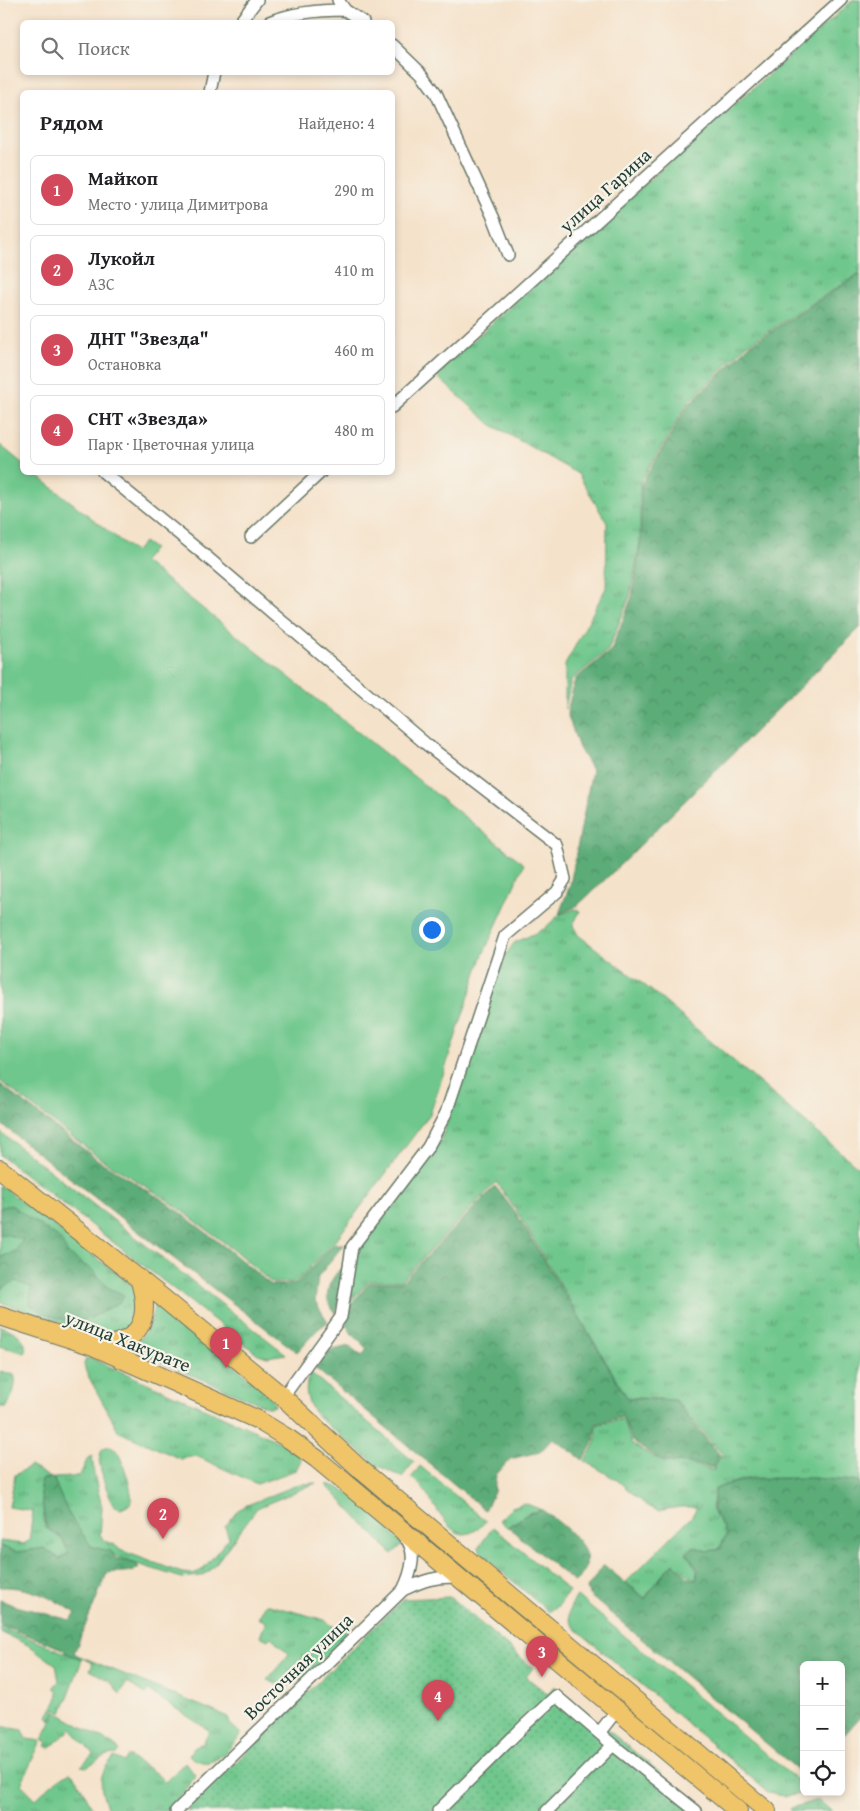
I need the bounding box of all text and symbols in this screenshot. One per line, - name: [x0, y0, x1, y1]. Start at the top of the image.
- search box: [20, 20, 395, 75]
- icon: search: [38, 34, 66, 62]
- text: Поиск: [78, 34, 130, 62]
- text: Рядом: [40, 107, 103, 138]
- text: Найдено: 4: [298, 111, 375, 135]
- street label: улица Гарина: [552, 141, 657, 240]
- text: Майкоп: [88, 164, 158, 192]
- text: 1: [53, 178, 61, 202]
- text: 290 m: [334, 178, 374, 202]
- text: Место · улица Димитрова: [88, 192, 268, 216]
- text: Лукойл: [88, 244, 155, 272]
- text: 2: [53, 258, 61, 282]
- text: 410 m: [334, 258, 374, 282]
- text: АЗС: [88, 272, 115, 296]
- text: ДНТ "Звезда": [88, 324, 209, 352]
- text: 3: [53, 338, 61, 362]
- text: 460 m: [334, 338, 374, 362]
- text: Остановка: [88, 352, 161, 376]
- text: СНТ «Звезда»: [88, 404, 208, 432]
- text: 4: [53, 418, 61, 442]
- text: 480 m: [334, 418, 374, 442]
- text: Парк · Цветочная улица: [88, 432, 254, 456]
- your location: [419, 917, 445, 943]
- street label: улица Хакурате: [60, 1303, 195, 1379]
- pin: 1: [210, 1327, 242, 1368]
- pin: 2: [147, 1498, 179, 1539]
- street label: Восточная улица: [237, 1606, 359, 1726]
- pin: 3: [526, 1636, 558, 1677]
- map controls: [800, 1661, 845, 1796]
- button: +: [800, 1661, 845, 1706]
- pin: 4: [422, 1680, 454, 1721]
- button: −: [800, 1706, 845, 1751]
- button: locate: [800, 1751, 845, 1796]

